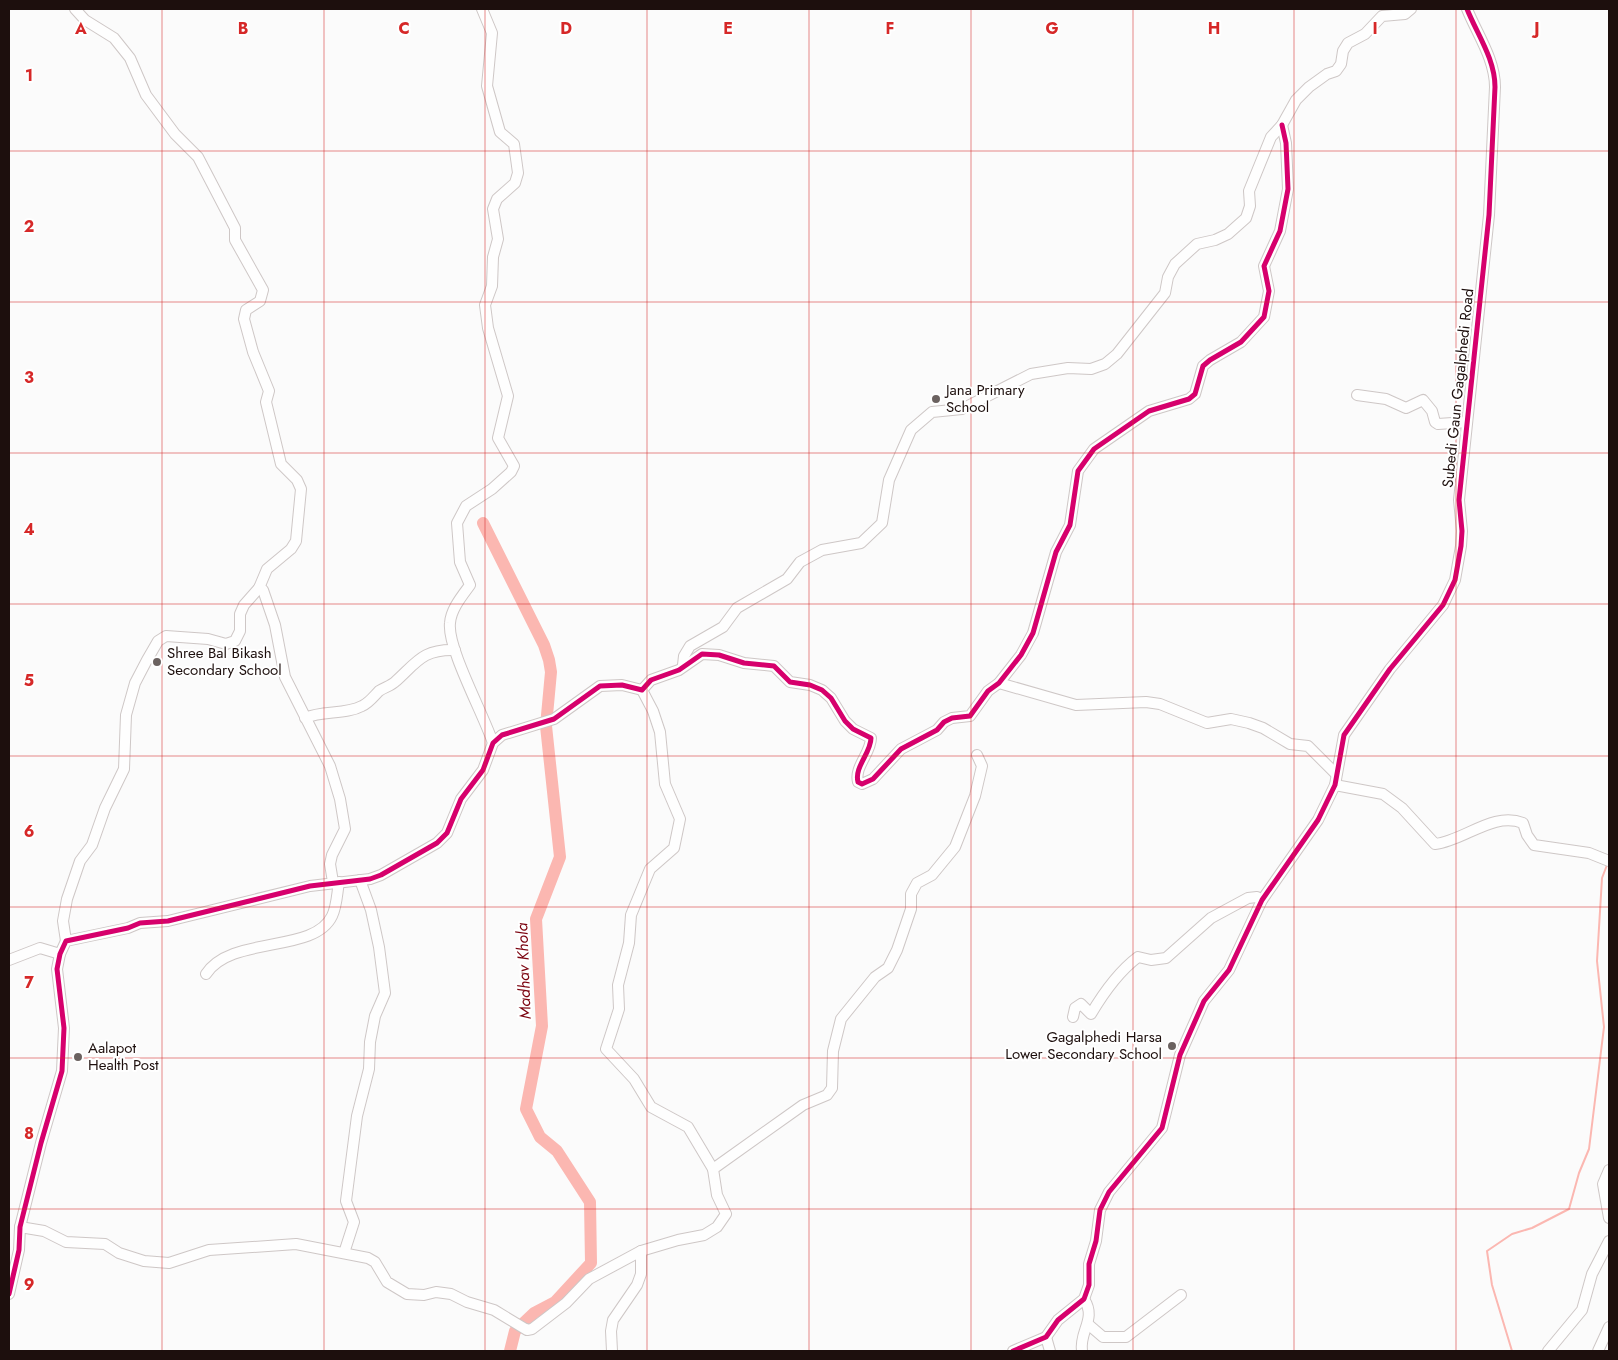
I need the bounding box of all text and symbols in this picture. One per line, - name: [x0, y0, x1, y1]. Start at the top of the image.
- text: A: [74, 17, 87, 40]
- text: B: [238, 17, 248, 40]
- text: C: [398, 17, 410, 40]
- text: D: [560, 17, 572, 40]
- text: E: [723, 17, 733, 40]
- text: F: [886, 17, 894, 40]
- text: G: [1045, 17, 1059, 40]
- text: H: [1208, 17, 1220, 40]
- text: I: [1372, 17, 1378, 40]
- text: J: [1531, 17, 1540, 40]
- text: 1: [25, 64, 33, 87]
- text: 2: [24, 215, 34, 238]
- street label: Subedi Gaun Gagalphedi Road: [1437, 287, 1479, 489]
- text: 3: [24, 366, 34, 389]
- place label: Jana Primary School: [944, 379, 1025, 418]
- marker: Jana Primary School: [930, 393, 942, 405]
- text: 4: [23, 518, 35, 541]
- place label: Shree Bal Bikash Secondary School: [167, 642, 282, 681]
- marker: Shree Bal Bikash Secondary School: [151, 656, 163, 668]
- text: 5: [24, 669, 34, 692]
- text: 6: [24, 820, 34, 843]
- water label: Madhav Khola: [510, 922, 537, 1020]
- text: 7: [24, 971, 34, 994]
- place label: Gagalphedi Harsa Lower Secondary School: [1005, 1026, 1162, 1065]
- place label: Aalapot Health Post: [88, 1037, 159, 1076]
- marker: Gagalphedi Harsa Lower Secondary School: [1166, 1040, 1178, 1052]
- marker: Aalapot Health Post: [72, 1051, 84, 1063]
- text: 8: [24, 1122, 34, 1145]
- text: 9: [24, 1273, 34, 1296]

